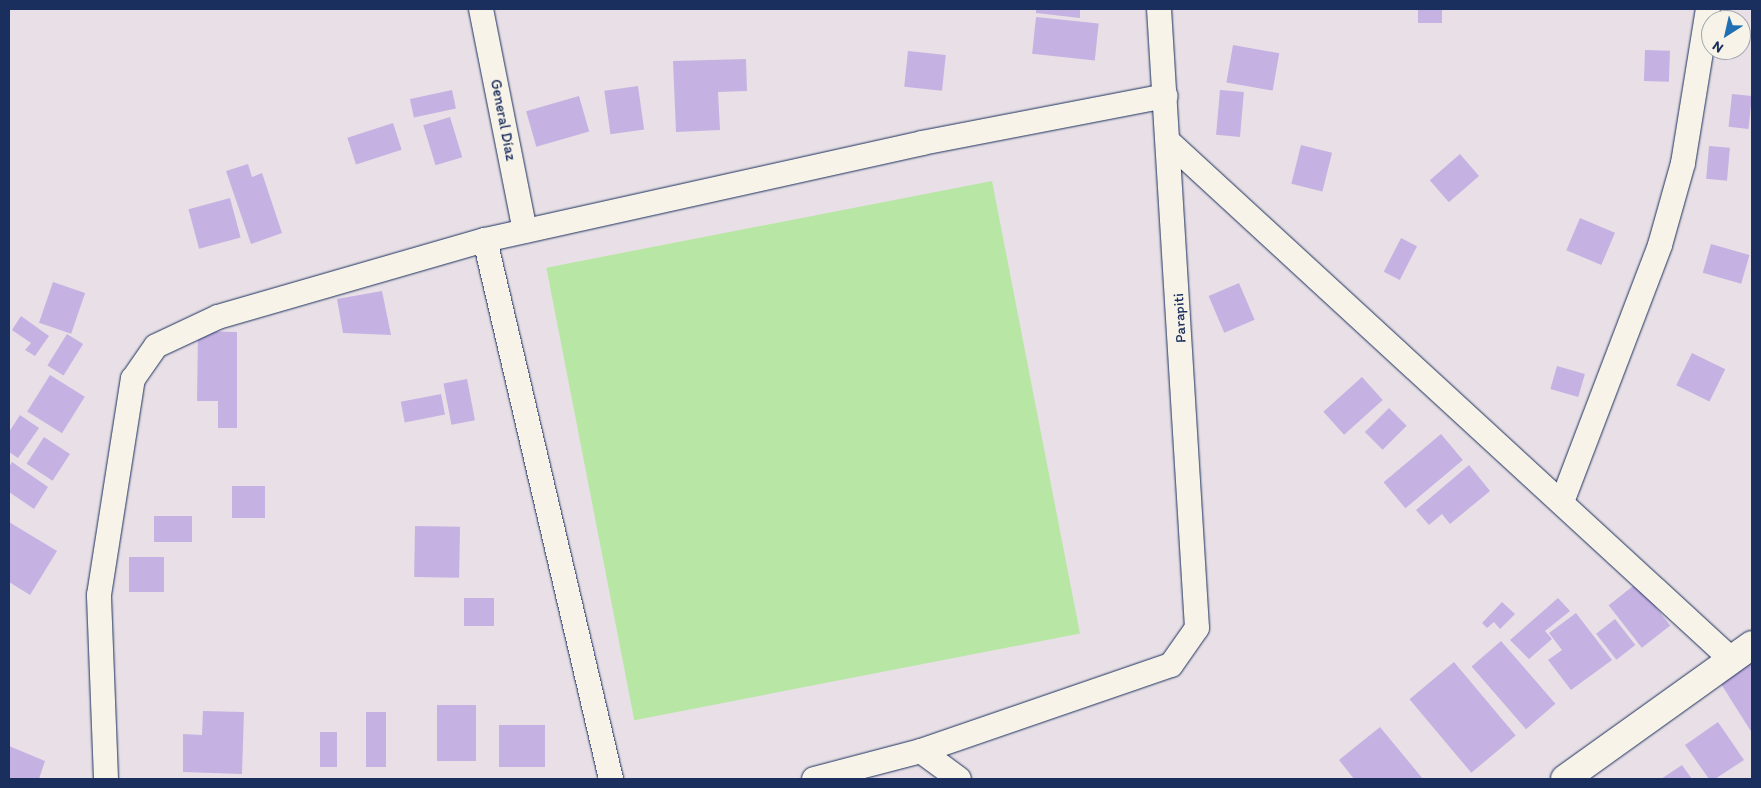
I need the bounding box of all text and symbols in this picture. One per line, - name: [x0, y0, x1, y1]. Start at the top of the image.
- north arrow: [1701, 10, 1751, 60]
- text: N: [1709, 37, 1726, 57]
- street label: General Díaz: [486, 78, 520, 162]
- street label: Parapiti: [1170, 293, 1190, 343]

